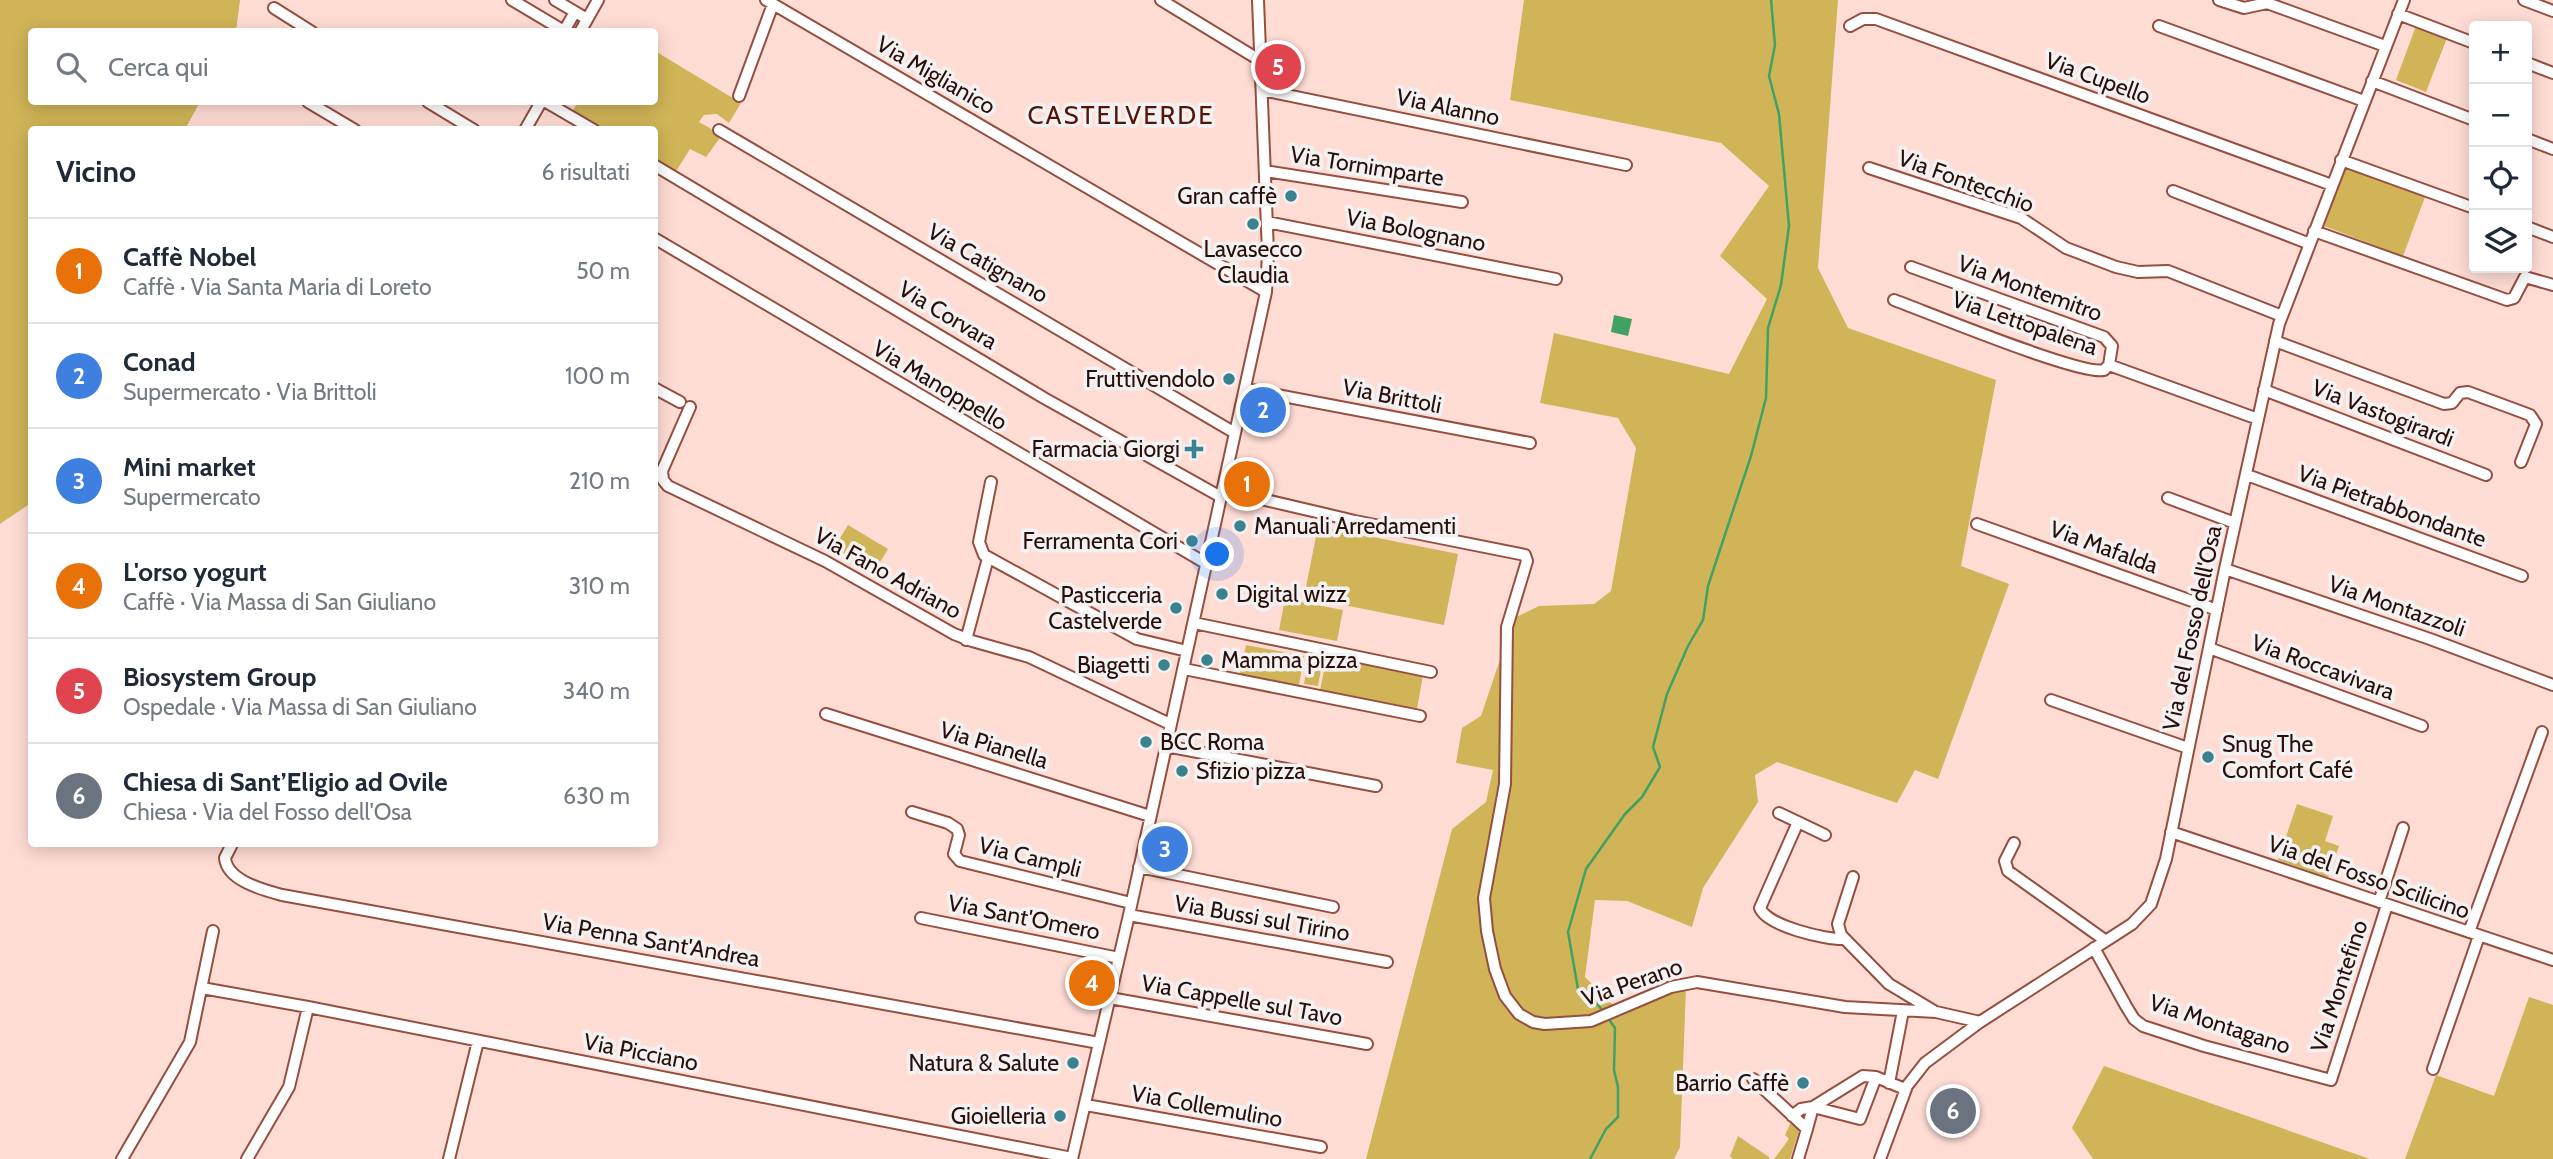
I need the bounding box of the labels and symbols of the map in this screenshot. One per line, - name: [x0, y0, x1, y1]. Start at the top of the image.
- street label: Via Miglianico: [871, 30, 1001, 120]
- pin: 5: [1255, 41, 1301, 93]
- street label: Via Cupello: [2042, 46, 2154, 110]
- street label: Via Alanno: [1394, 82, 1502, 132]
- district label: CASTELVERDE: [1027, 99, 1215, 131]
- street label: Via Tornimparte: [1288, 140, 1446, 192]
- street label: Via Fontecchio: [1894, 143, 2038, 219]
- place label: Gran caffè: [1177, 182, 1277, 210]
- marker: Gran caffè: [1283, 188, 1299, 204]
- street label: Via Bolognano: [1344, 203, 1488, 257]
- marker: Lavasecco Claudia: [1245, 216, 1261, 232]
- street label: Via Catignano: [923, 217, 1053, 309]
- place label: Lavasecco Claudia: [1204, 235, 1302, 289]
- street label: Via Montemitro: [1954, 249, 2106, 327]
- street label: Via Corvara: [894, 275, 1002, 355]
- street label: Via Lettopalena: [1949, 285, 2101, 361]
- street label: Via Manoppello: [868, 334, 1012, 436]
- place label: Fruttivendolo: [1085, 365, 1215, 393]
- marker: Fruttivendolo: [1221, 371, 1237, 387]
- street label: Via Brittoli: [1340, 373, 1444, 419]
- street label: Via Vastogirardi: [2308, 373, 2458, 453]
- pin: 2: [1240, 384, 1286, 436]
- place label: Farmacia Giorgi: [1031, 435, 1180, 463]
- marker: Farmacia Giorgi: [1186, 441, 1202, 457]
- pin: 1: [1224, 458, 1270, 510]
- street label: Via Pietrabbondante: [2294, 459, 2490, 553]
- place label: Manuali Arredamenti: [1254, 512, 1456, 540]
- street label: Via Mafalda: [2046, 514, 2162, 580]
- marker: Manuali Arredamenti: [1232, 518, 1248, 534]
- street label: Via Fano Adriano: [810, 521, 966, 625]
- street label: Via del Fosso dell'Osa: [2157, 523, 2227, 733]
- place label: Ferramenta Cori: [1023, 527, 1178, 555]
- marker: Ferramenta Cori: [1184, 533, 1200, 549]
- your location: [1200, 537, 1234, 571]
- street label: Via Montazzoli: [2325, 569, 2469, 643]
- place label: Digital wizz: [1236, 580, 1347, 608]
- place label: Pasticceria Castelverde: [1048, 581, 1162, 635]
- marker: Digital wizz: [1214, 586, 1230, 602]
- marker: Pasticceria Castelverde: [1168, 600, 1184, 616]
- street label: Via Roccavivara: [2248, 628, 2398, 706]
- place label: Mamma pizza: [1221, 646, 1358, 674]
- place label: Biagetti: [1077, 651, 1150, 679]
- marker: Mamma pizza: [1199, 652, 1215, 668]
- marker: Biagetti: [1156, 657, 1172, 673]
- street label: Via Pianella: [937, 715, 1051, 775]
- place label: BCC Roma: [1160, 728, 1264, 756]
- place label: Snug The Comfort Café: [2222, 730, 2353, 784]
- marker: BCC Roma: [1138, 734, 1154, 750]
- marker: Snug The Comfort Café: [2200, 749, 2216, 765]
- place label: Sfizio pizza: [1196, 757, 1306, 785]
- marker: Sfizio pizza: [1174, 763, 1190, 779]
- pin: 3: [1142, 823, 1188, 875]
- street label: Via del Fosso Scilicino: [2264, 829, 2474, 925]
- street label: Via Campli: [976, 831, 1084, 883]
- street label: Via Sant'Omero: [946, 889, 1102, 945]
- street label: Via Bussi sul Tirino: [1172, 889, 1352, 947]
- street label: Via Penna Sant'Andrea: [540, 907, 762, 973]
- street label: Via Montefino: [2304, 916, 2374, 1056]
- street label: Via Perano: [1578, 952, 1686, 1012]
- pin: 4: [1069, 957, 1115, 1009]
- street label: Via Cappelle sul Tavo: [1139, 969, 1345, 1031]
- street label: Via Montagano: [2146, 988, 2294, 1060]
- street label: Via Picciano: [581, 1027, 701, 1077]
- place label: Natura & Salute: [908, 1049, 1059, 1077]
- marker: Natura & Salute: [1065, 1055, 1081, 1071]
- place label: Barrio Caffè: [1675, 1069, 1789, 1097]
- marker: Barrio Caffè: [1795, 1075, 1811, 1091]
- street label: Via Collemulino: [1129, 1079, 1285, 1133]
- pin: 6: [1930, 1085, 1976, 1137]
- place label: Gioielleria: [951, 1102, 1046, 1130]
- marker: Gioielleria: [1052, 1108, 1068, 1124]

